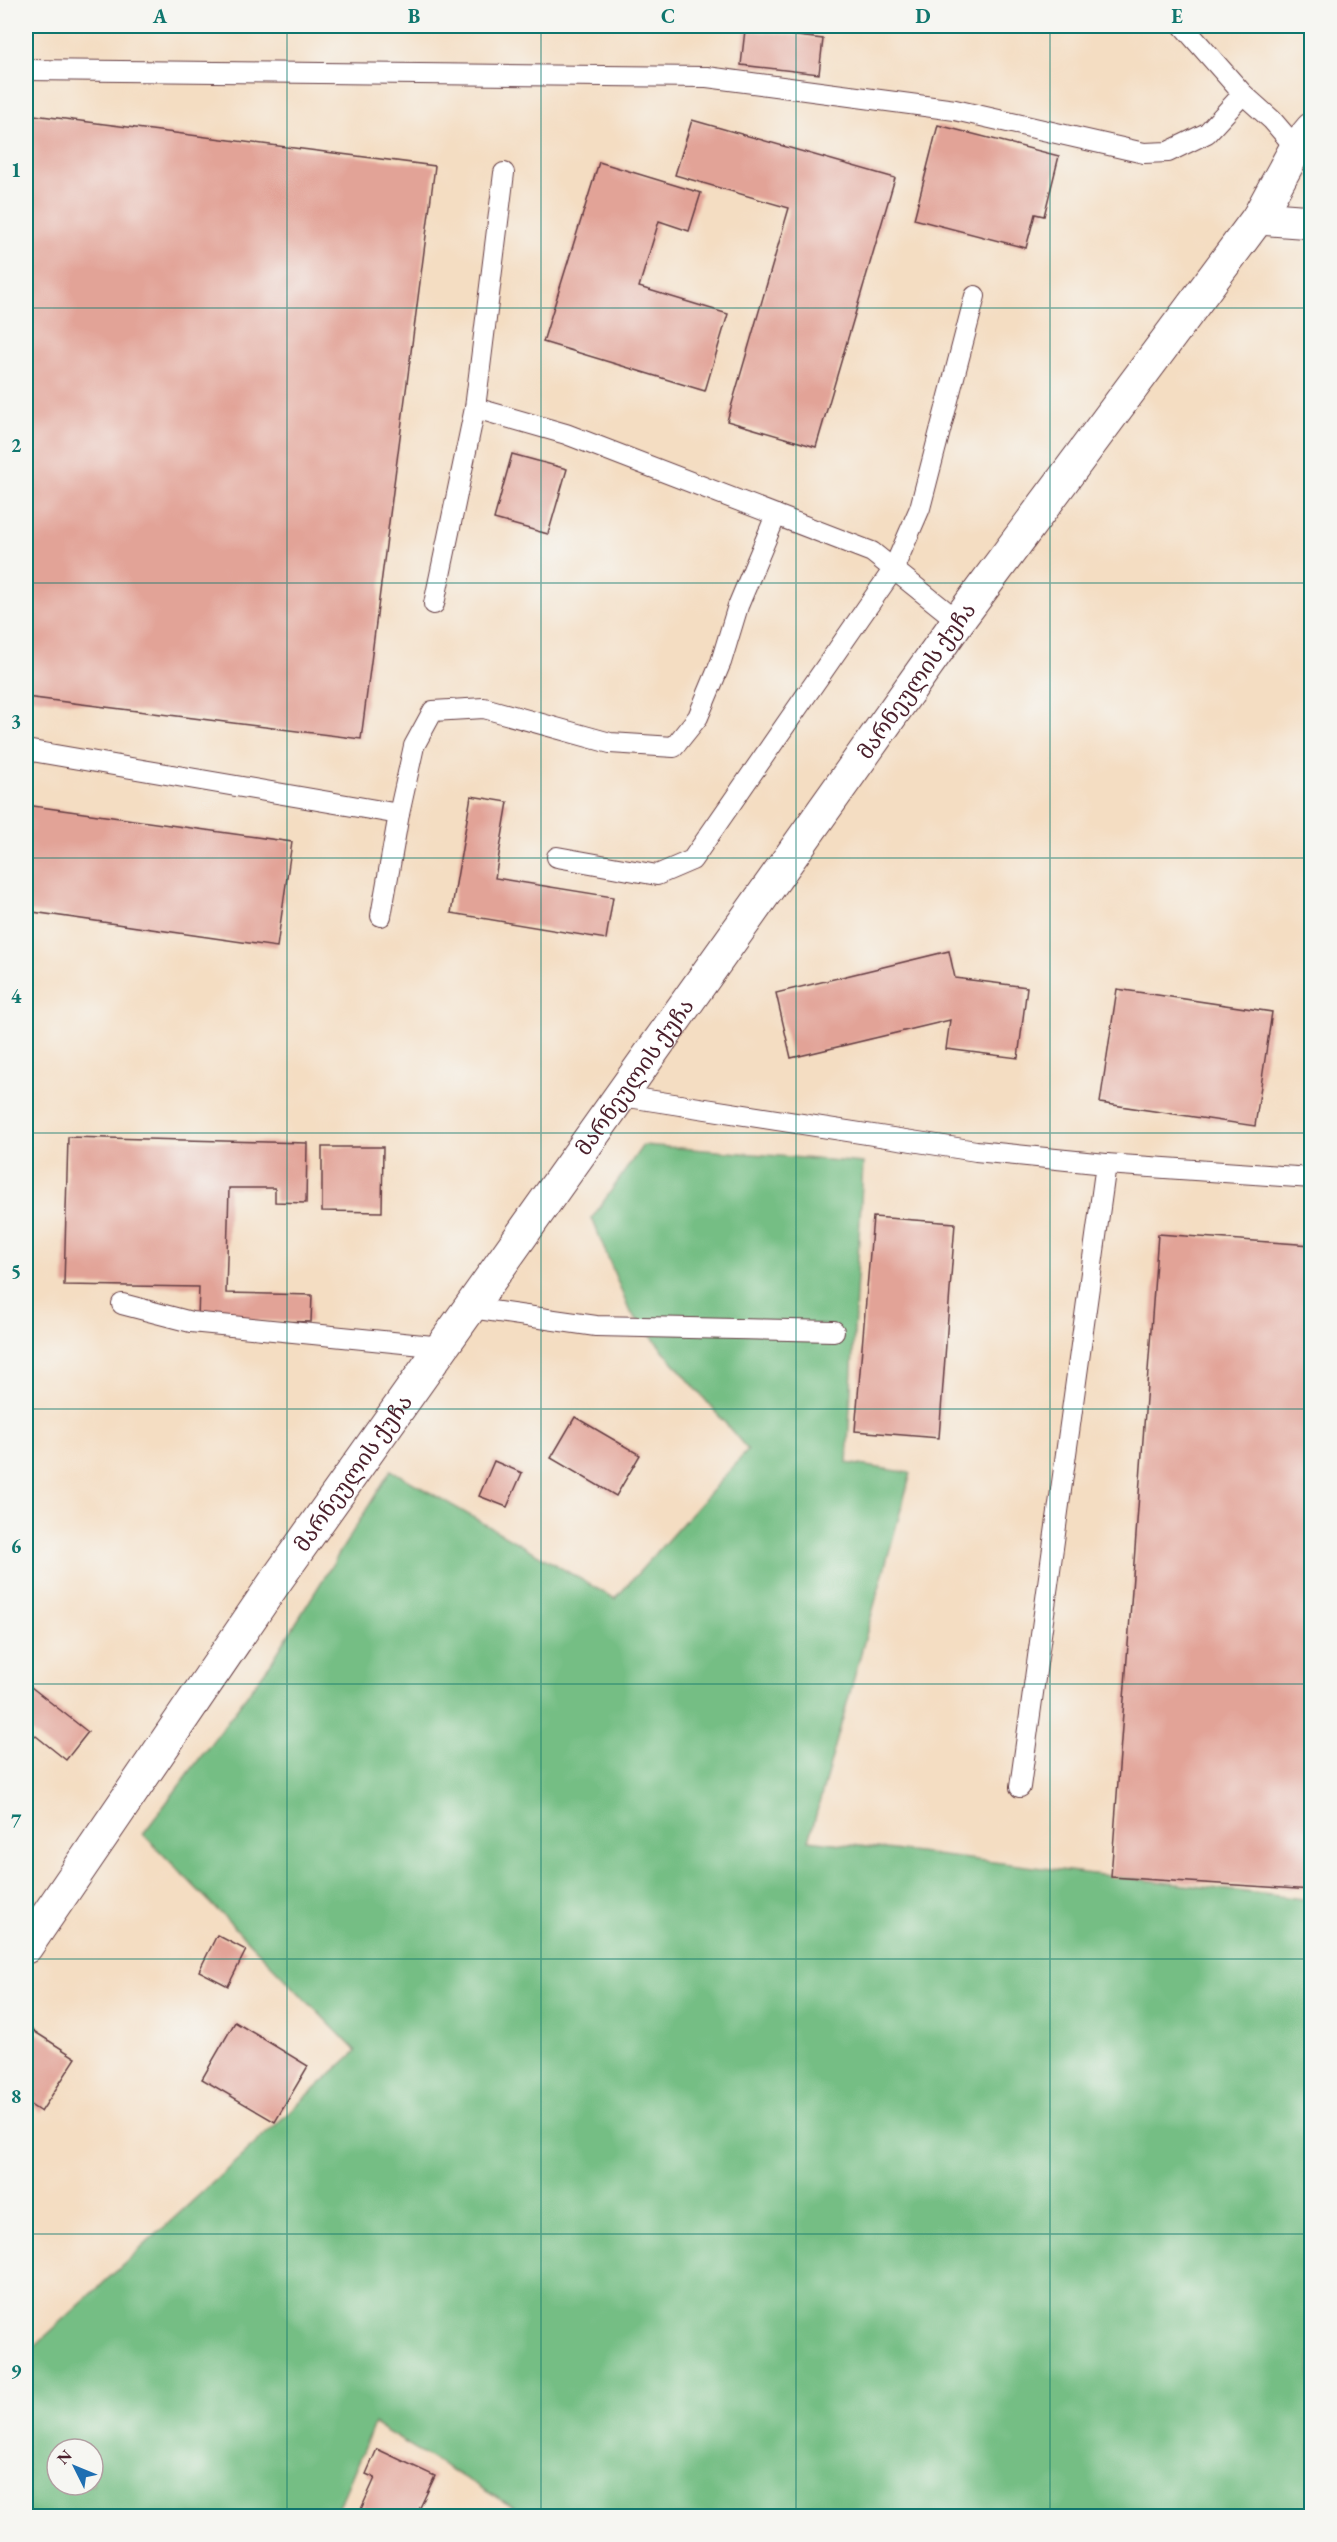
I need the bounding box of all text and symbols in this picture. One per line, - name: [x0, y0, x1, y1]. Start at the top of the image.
- text: A: [152, 3, 168, 29]
- text: B: [408, 3, 420, 29]
- text: C: [661, 3, 675, 29]
- text: D: [915, 3, 931, 29]
- text: E: [1171, 3, 1183, 29]
- text: 1: [11, 157, 21, 183]
- text: 2: [11, 432, 22, 458]
- street label: მარნეულის ქუჩა: [850, 596, 982, 765]
- text: 3: [11, 708, 21, 734]
- text: 4: [11, 983, 22, 1009]
- street label: მარნეულის ქუჩა: [569, 993, 700, 1161]
- text: 5: [11, 1258, 21, 1284]
- street label: მარნეულის ქუჩა: [287, 1389, 419, 1557]
- text: 6: [11, 1533, 22, 1559]
- text: 7: [11, 1808, 22, 1834]
- text: 8: [11, 2083, 21, 2109]
- text: 9: [11, 2358, 22, 2384]
- north arrow: [45, 2437, 105, 2497]
- text: N: [52, 2445, 77, 2469]

